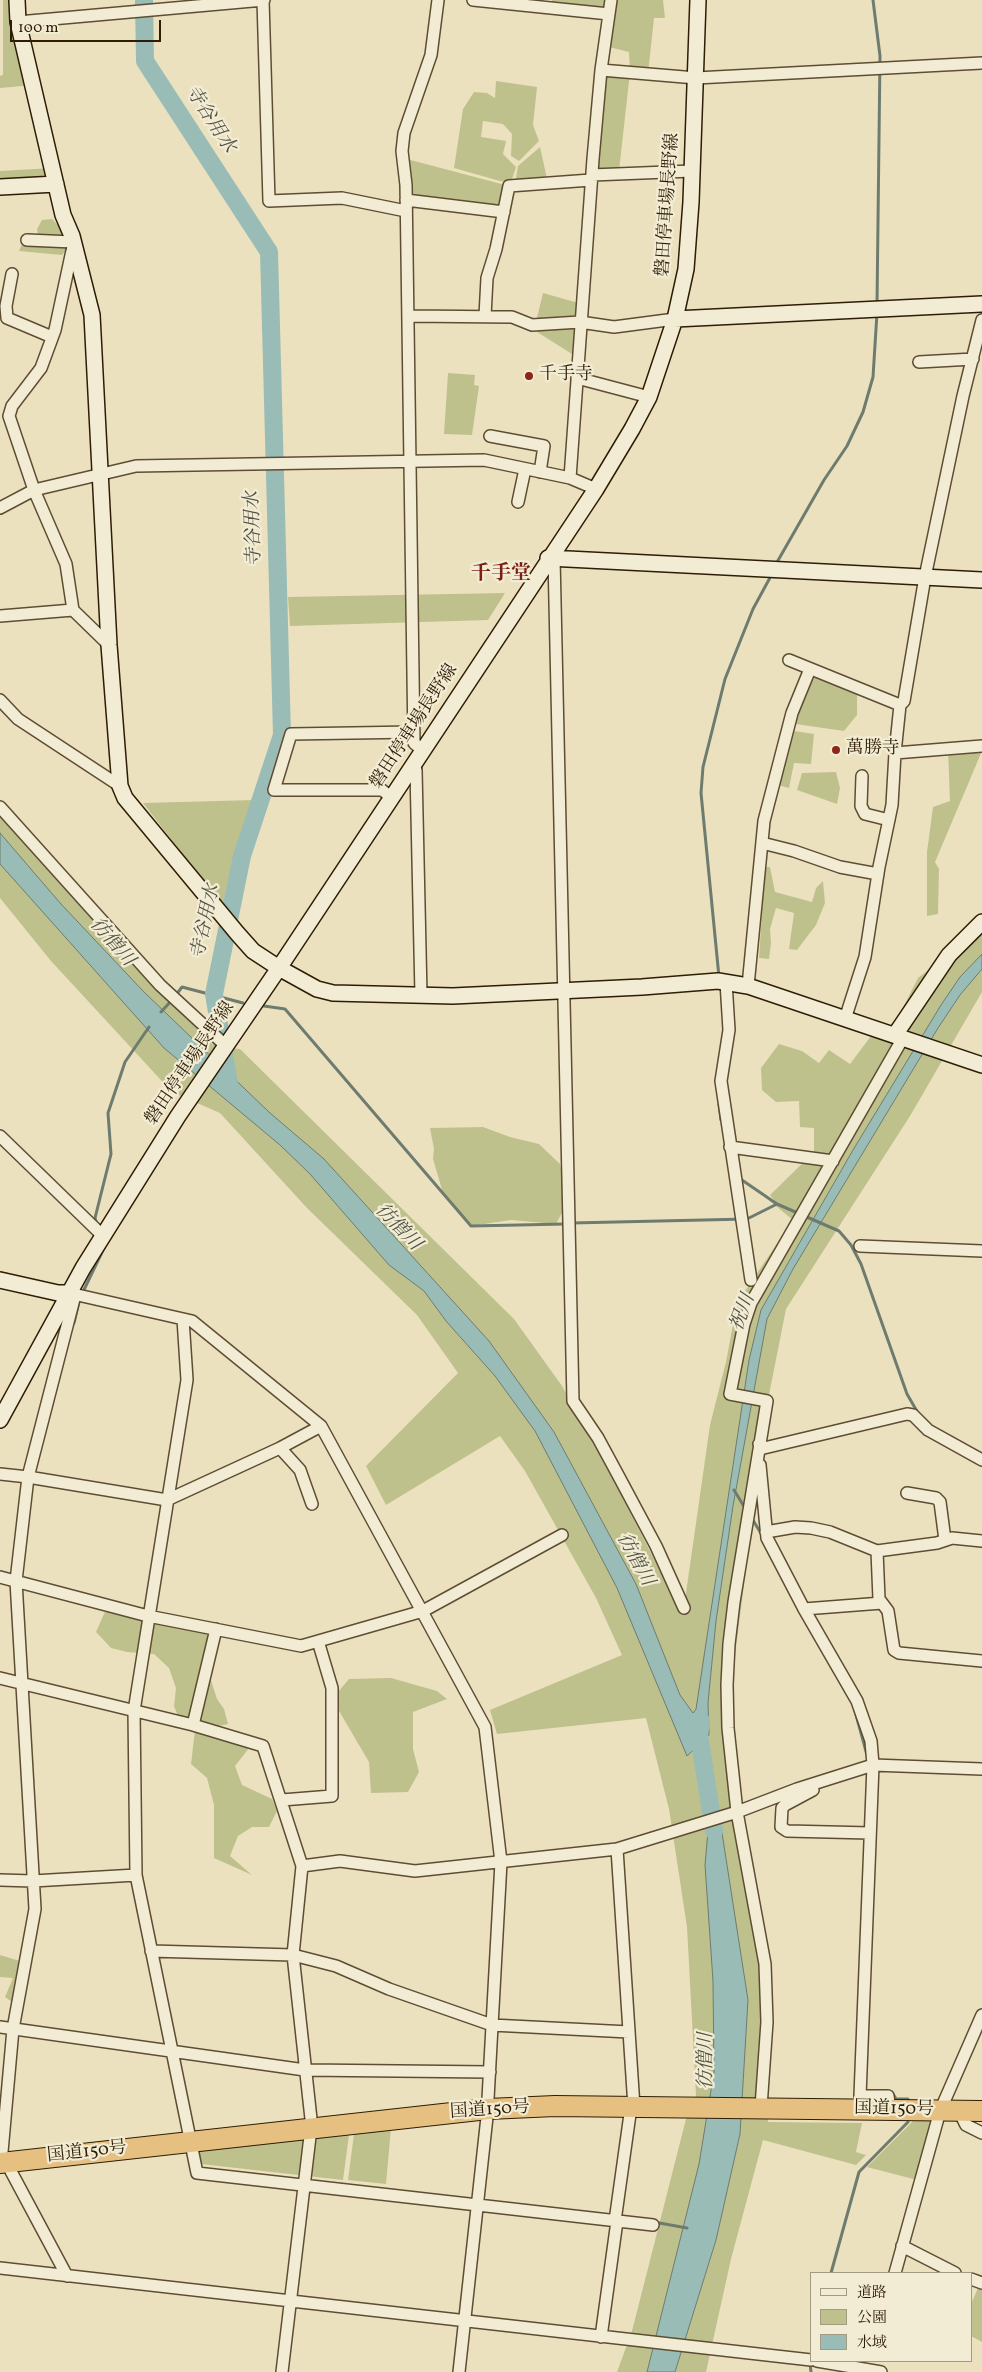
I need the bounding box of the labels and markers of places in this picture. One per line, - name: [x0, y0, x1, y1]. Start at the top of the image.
- place label: 千手寺: [539, 365, 593, 387]
- marker: 千手寺: [523, 370, 535, 382]
- place label: 萬勝寺: [846, 739, 900, 761]
- marker: 萬勝寺: [830, 744, 842, 756]

